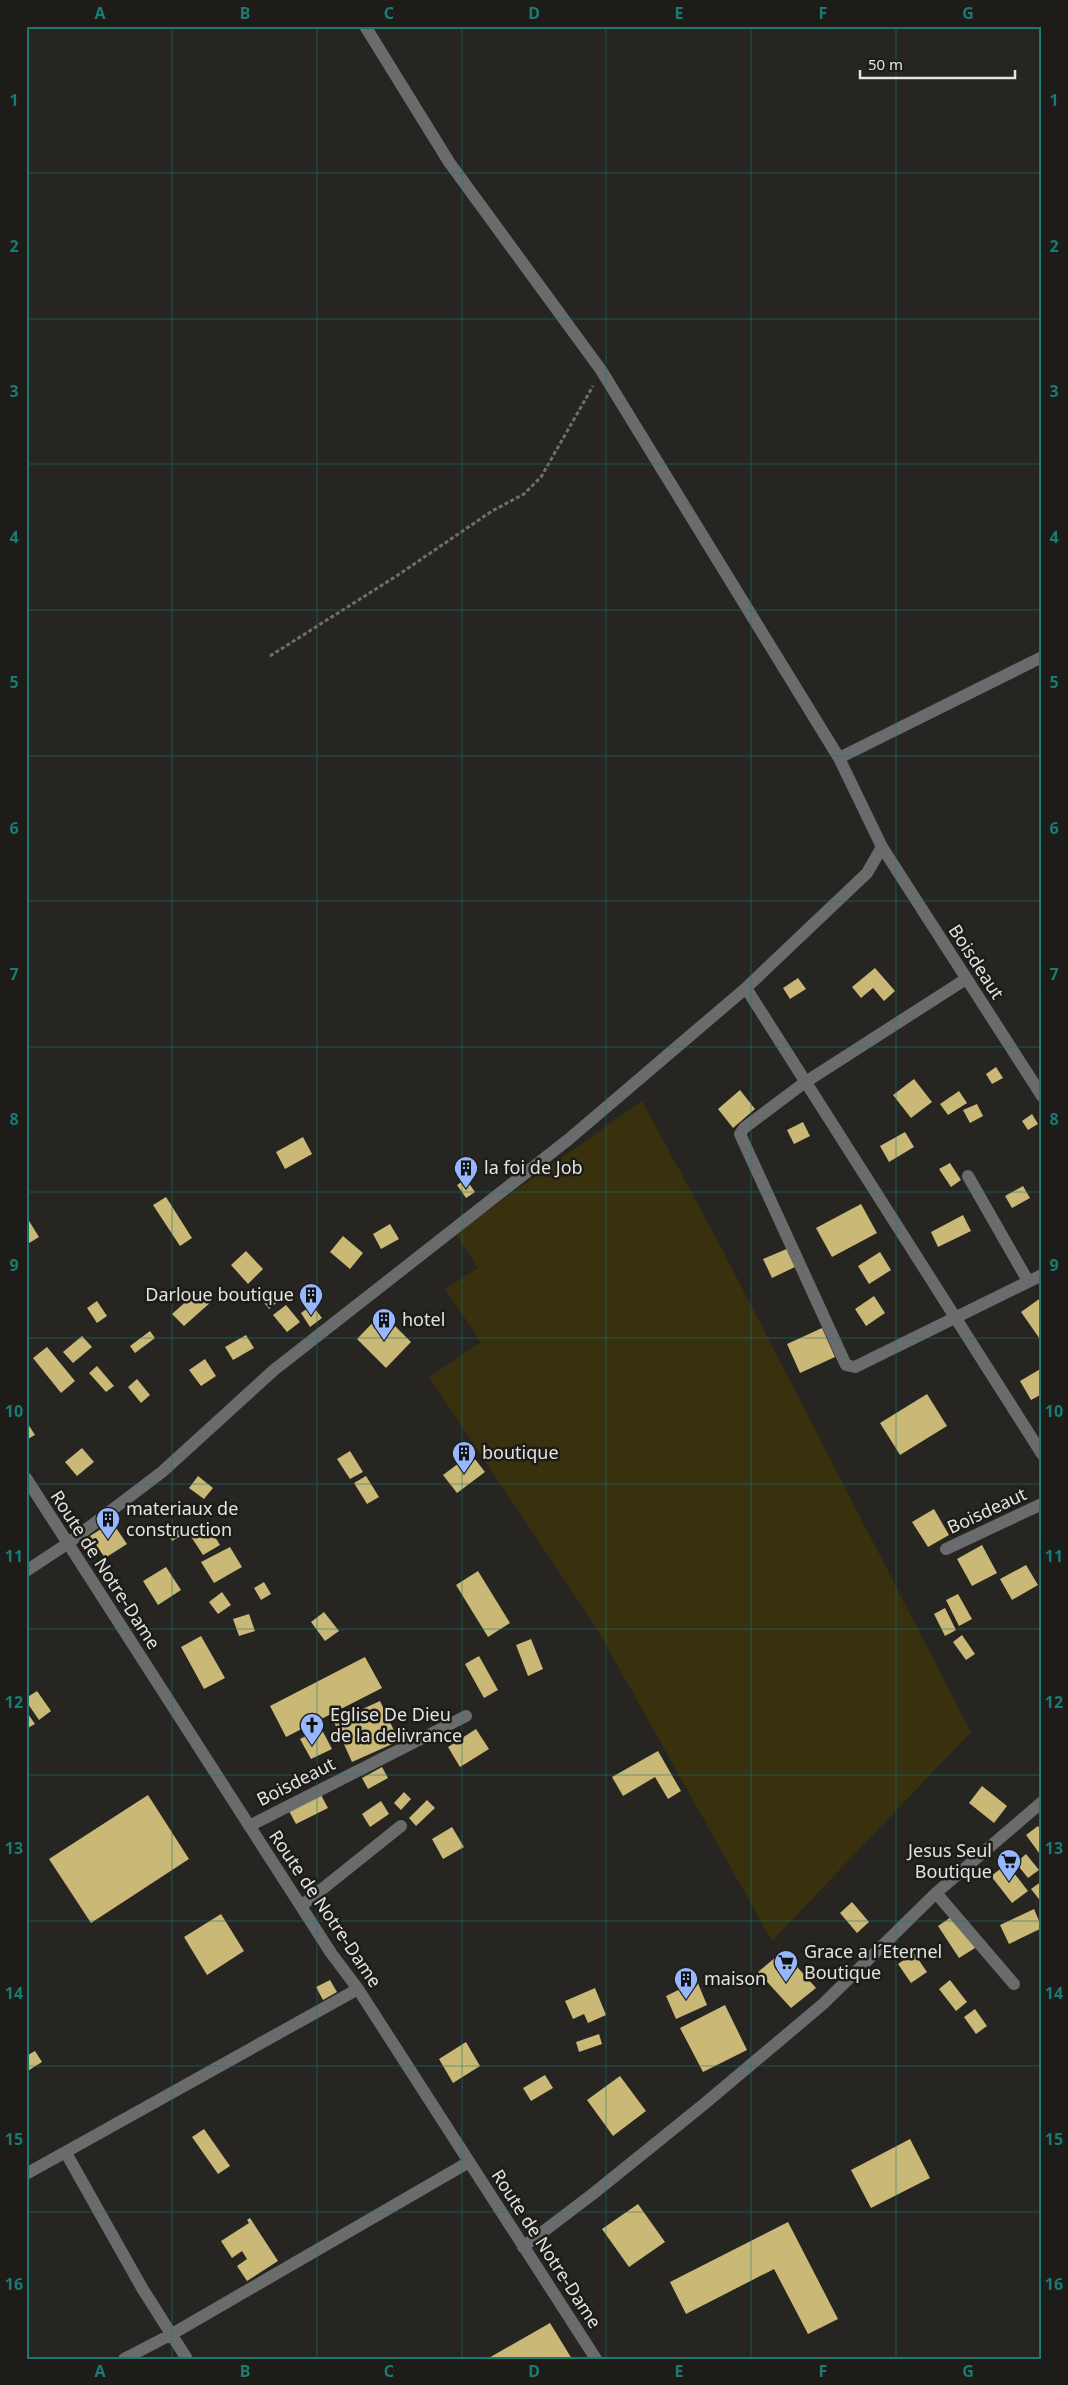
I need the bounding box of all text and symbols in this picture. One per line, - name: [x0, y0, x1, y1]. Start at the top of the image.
- text: A: [94, 2, 106, 24]
- text: B: [240, 2, 250, 24]
- text: C: [384, 2, 394, 24]
- text: D: [528, 2, 540, 24]
- text: E: [675, 2, 684, 24]
- text: F: [819, 2, 827, 24]
- text: G: [962, 2, 974, 24]
- scale bar: [860, 48, 1016, 80]
- text: 50 m: [868, 54, 903, 74]
- text: 1: [9, 89, 19, 111]
- text: 1: [1049, 89, 1059, 111]
- text: 2: [9, 235, 19, 257]
- text: 2: [1049, 235, 1059, 257]
- text: 3: [9, 380, 19, 402]
- text: 3: [1049, 380, 1059, 402]
- text: 4: [9, 526, 19, 548]
- text: 4: [1049, 526, 1059, 548]
- text: 5: [9, 671, 19, 693]
- text: 5: [1049, 671, 1059, 693]
- text: 6: [9, 817, 19, 839]
- text: 6: [1049, 817, 1059, 839]
- street label: Boisdeaut: [944, 919, 1010, 1004]
- text: 7: [9, 963, 19, 985]
- text: 7: [1049, 963, 1059, 985]
- text: 8: [9, 1108, 19, 1130]
- text: 8: [1049, 1108, 1059, 1130]
- building icon: la foi de Job: [453, 1155, 479, 1189]
- place label: la foi de Job: [484, 1155, 583, 1179]
- text: 9: [9, 1254, 19, 1276]
- text: 9: [1049, 1254, 1059, 1276]
- place label: Darloue boutique: [145, 1282, 294, 1306]
- building icon: Darloue boutique: [298, 1282, 324, 1316]
- building icon: hotel: [371, 1307, 397, 1341]
- place label: hotel: [402, 1307, 445, 1331]
- text: 10: [5, 1400, 23, 1422]
- text: 10: [1045, 1400, 1063, 1422]
- building icon: boutique: [451, 1440, 477, 1474]
- place label: boutique: [482, 1440, 559, 1464]
- street label: Boisdeaut: [943, 1481, 1031, 1539]
- street label: Route de Notre-Dame: [45, 1485, 166, 1653]
- place label: materiaux de construction: [126, 1496, 238, 1541]
- building icon: materiaux de construction: [95, 1506, 121, 1540]
- text: 11: [5, 1545, 23, 1567]
- text: 11: [1045, 1545, 1063, 1567]
- text: 12: [5, 1691, 23, 1713]
- text: 12: [1045, 1691, 1063, 1713]
- place label: Eglise De Dieu de la delivrance: [330, 1702, 462, 1747]
- church icon: Eglise De Dieu de la delivrance: [299, 1712, 325, 1746]
- street label: Boisdeaut: [252, 1751, 339, 1811]
- street label: Route de Notre-Dame: [264, 1825, 387, 1992]
- text: 13: [5, 1837, 23, 1859]
- text: 13: [1045, 1837, 1063, 1859]
- place label: Jesus Seul Boutique: [906, 1838, 992, 1883]
- supermarket icon: Jesus Seul Boutique: [996, 1848, 1022, 1882]
- place label: Grace a l´Eternel Boutique: [804, 1939, 942, 1984]
- supermarket icon: Grace a l´Eternel Boutique: [773, 1949, 799, 1983]
- building icon: maison: [673, 1966, 699, 2000]
- place label: maison: [704, 1966, 766, 1990]
- text: 14: [5, 1982, 23, 2004]
- text: 14: [1045, 1982, 1063, 2004]
- text: 15: [5, 2128, 23, 2150]
- text: 15: [1045, 2128, 1063, 2150]
- street label: Route de Notre-Dame: [486, 2164, 607, 2332]
- text: 16: [5, 2273, 23, 2295]
- text: 16: [1045, 2273, 1063, 2295]
- text: A: [94, 2360, 106, 2382]
- text: B: [240, 2360, 250, 2382]
- text: C: [384, 2360, 394, 2382]
- text: D: [528, 2360, 540, 2382]
- text: E: [675, 2360, 684, 2382]
- text: F: [819, 2360, 827, 2382]
- text: G: [962, 2360, 974, 2382]

